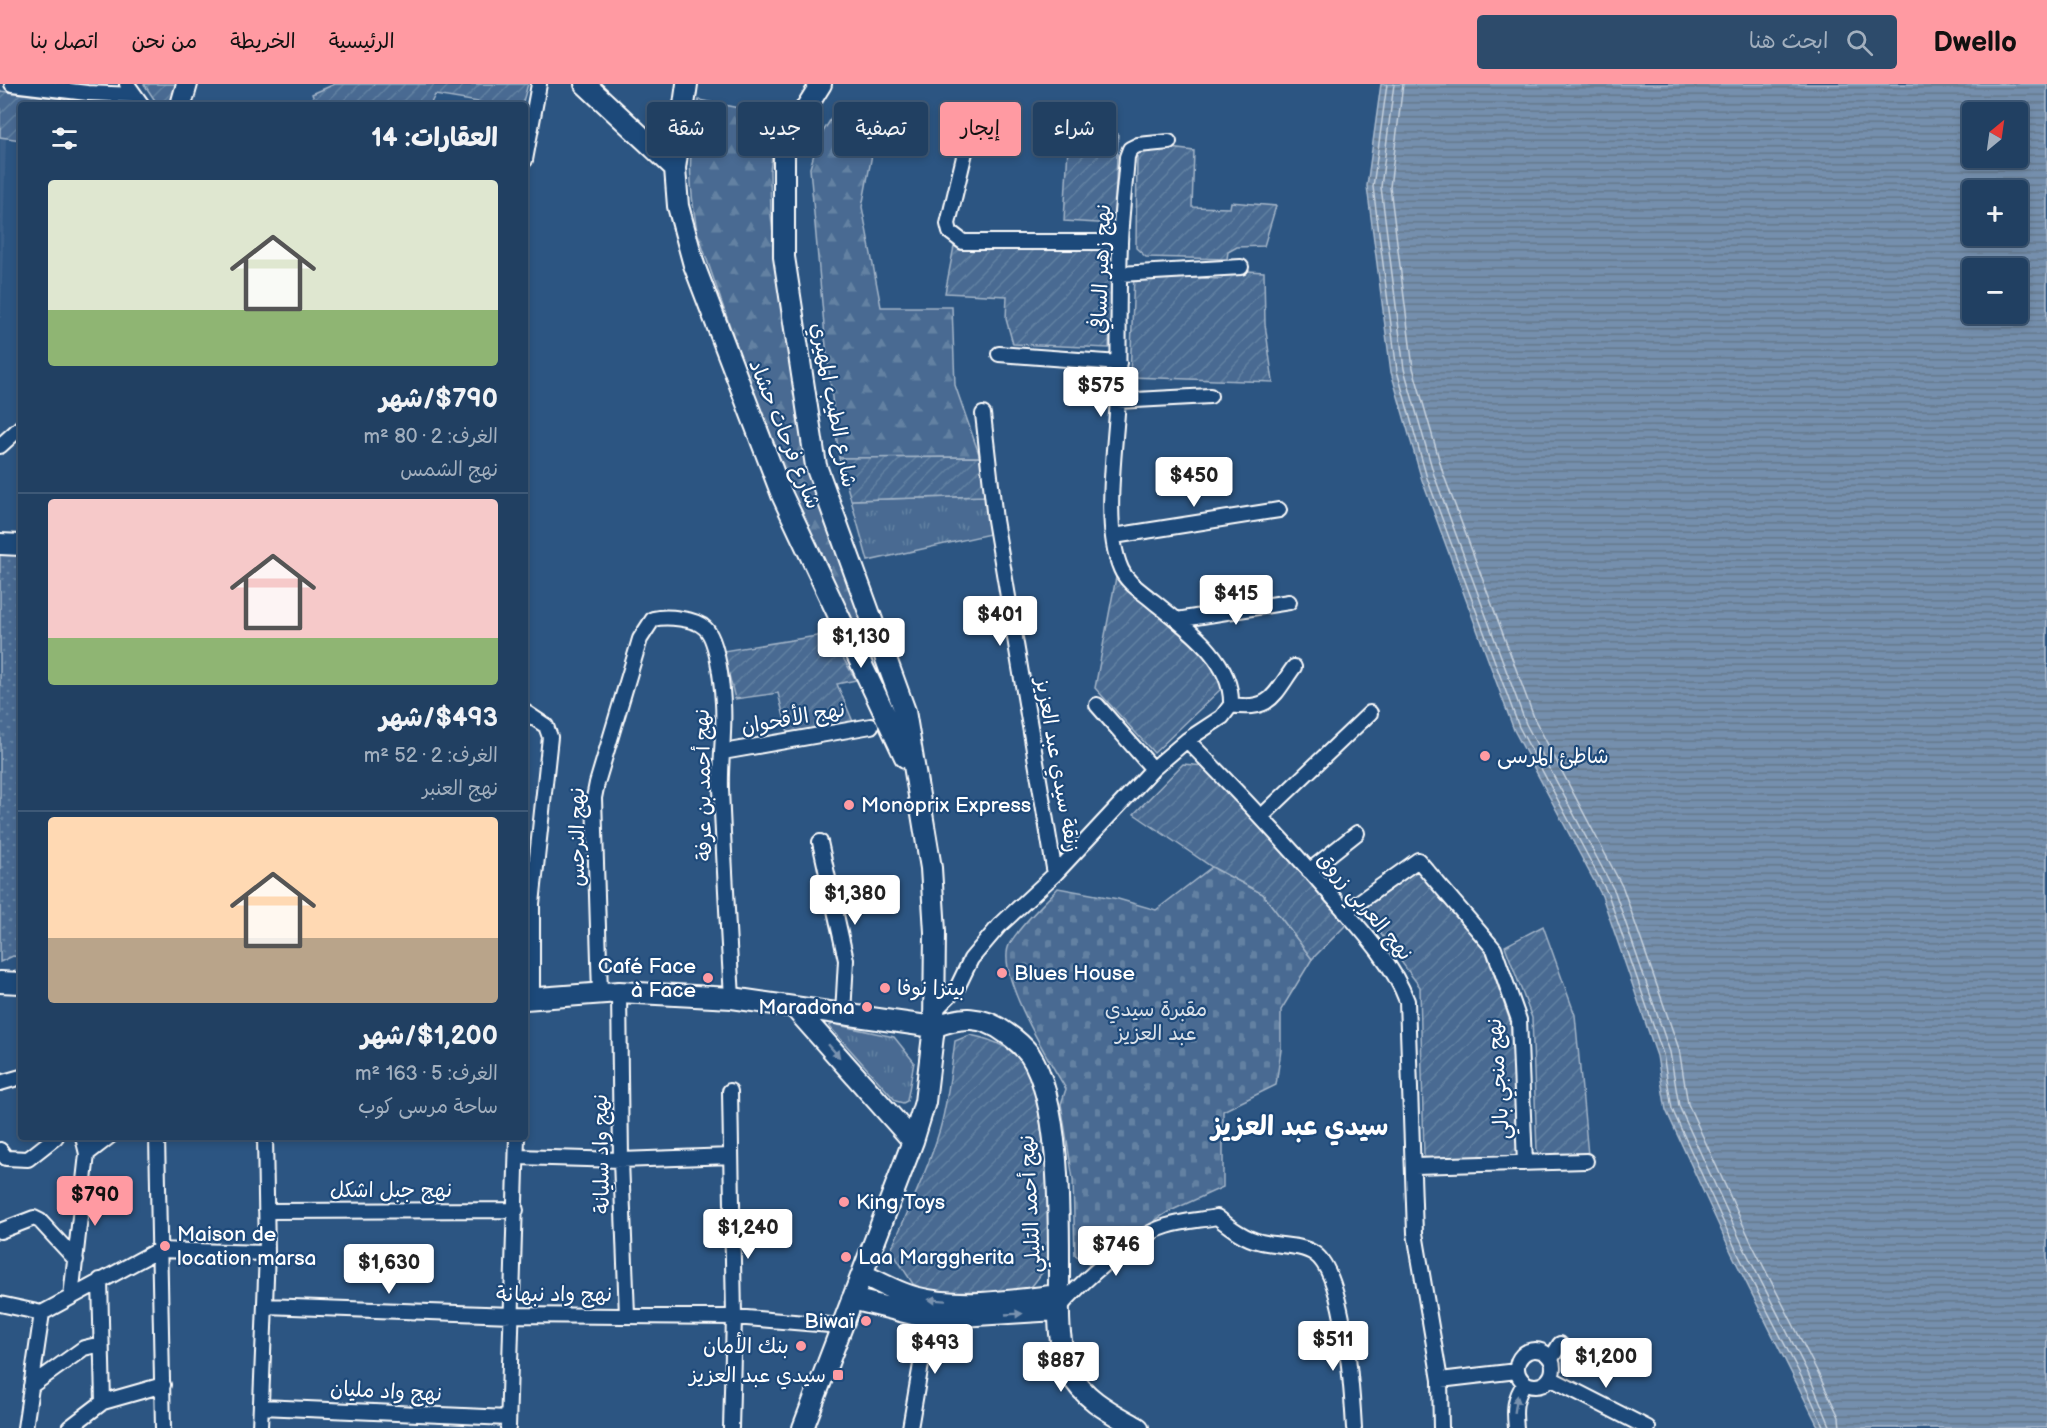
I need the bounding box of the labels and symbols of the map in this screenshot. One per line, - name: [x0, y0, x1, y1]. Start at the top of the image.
- north arrow: [1962, 102, 2028, 168]
- street label: نهج زهير السافي: [1085, 204, 1118, 334]
- street label: شارع الطيب المهيري: [803, 321, 862, 490]
- street label: شارع فرحات حشاد: [741, 356, 826, 513]
- pin: $575: [1065, 367, 1137, 418]
- pin: $450: [1158, 457, 1230, 508]
- pin: $415: [1200, 575, 1272, 626]
- pin: $401: [964, 596, 1036, 647]
- pin: $1,130: [812, 618, 910, 669]
- street label: زنقة سيدي عبد العزيز: [1028, 674, 1085, 855]
- street label: نهج الأقحوان: [739, 695, 847, 741]
- street label: نهج أحمد بن عرفة: [690, 709, 718, 861]
- place label: شاطئ المرسى: [1497, 744, 1609, 770]
- marker: شاطئ المرسى: [1478, 749, 1492, 763]
- street label: نهج النرجس: [565, 787, 591, 887]
- place label: Monoprix Express: [861, 793, 1031, 818]
- marker: Monoprix Express: [842, 798, 856, 812]
- street label: نهج العربي زروق: [1307, 847, 1417, 970]
- pin: $1,380: [806, 875, 904, 926]
- place label: Café Face à Face: [598, 954, 696, 1003]
- place label: Blues House: [1014, 961, 1135, 986]
- marker: Blues House: [995, 966, 1009, 980]
- marker: Café Face à Face: [701, 971, 715, 985]
- place label: بيتزا نوفا: [897, 976, 965, 1001]
- marker: بيتزا نوفا: [878, 981, 892, 995]
- place label: Maradona: [758, 995, 855, 1020]
- park label: مقبرة سيدي عبد العزيز: [1105, 997, 1207, 1046]
- marker: Maradona: [860, 1000, 874, 1014]
- street label: نهج منجي بالي: [1482, 1017, 1521, 1141]
- one-way arrow: [827, 1044, 841, 1059]
- street label: نهج واد سليانة: [588, 1094, 616, 1214]
- district label: سيدي عبد العزيز: [1209, 1111, 1388, 1146]
- street label: نهج أحمد التليلي: [1014, 1134, 1053, 1274]
- pin: $790: [59, 1176, 131, 1227]
- street label: نهج جبل اشكل: [330, 1178, 452, 1204]
- place label: King Toys: [856, 1190, 945, 1215]
- marker: King Toys: [837, 1195, 851, 1209]
- pin: $1,240: [699, 1209, 797, 1260]
- place label: Maison de location marsa: [177, 1222, 316, 1271]
- pin: $746: [1080, 1226, 1152, 1277]
- marker: Maison de location marsa: [158, 1239, 172, 1253]
- pin: $1,630: [340, 1244, 438, 1295]
- place label: Laa Marggherita: [858, 1245, 1015, 1270]
- marker: Laa Marggherita: [839, 1250, 853, 1264]
- street label: نهج واد نبهانة: [496, 1282, 612, 1308]
- one-way arrow: [927, 1296, 946, 1305]
- place label: Biwaï: [804, 1309, 855, 1334]
- one-way arrow: [1004, 1309, 1023, 1319]
- marker: Biwaï: [859, 1314, 873, 1328]
- pin: $511: [1297, 1321, 1369, 1372]
- pin: $493: [899, 1324, 971, 1375]
- place label: بنك الأمان: [703, 1332, 789, 1359]
- pin: $1,200: [1557, 1338, 1655, 1389]
- marker: بنك الأمان: [794, 1339, 808, 1353]
- pin: $887: [1025, 1342, 1097, 1393]
- place label: سيدي عبد العزيز: [687, 1363, 826, 1390]
- marker: سيدي عبد العزيز: [831, 1368, 845, 1382]
- street label: نهج واد مليان: [329, 1376, 443, 1408]
- one-way arrow: [1511, 1395, 1520, 1414]

